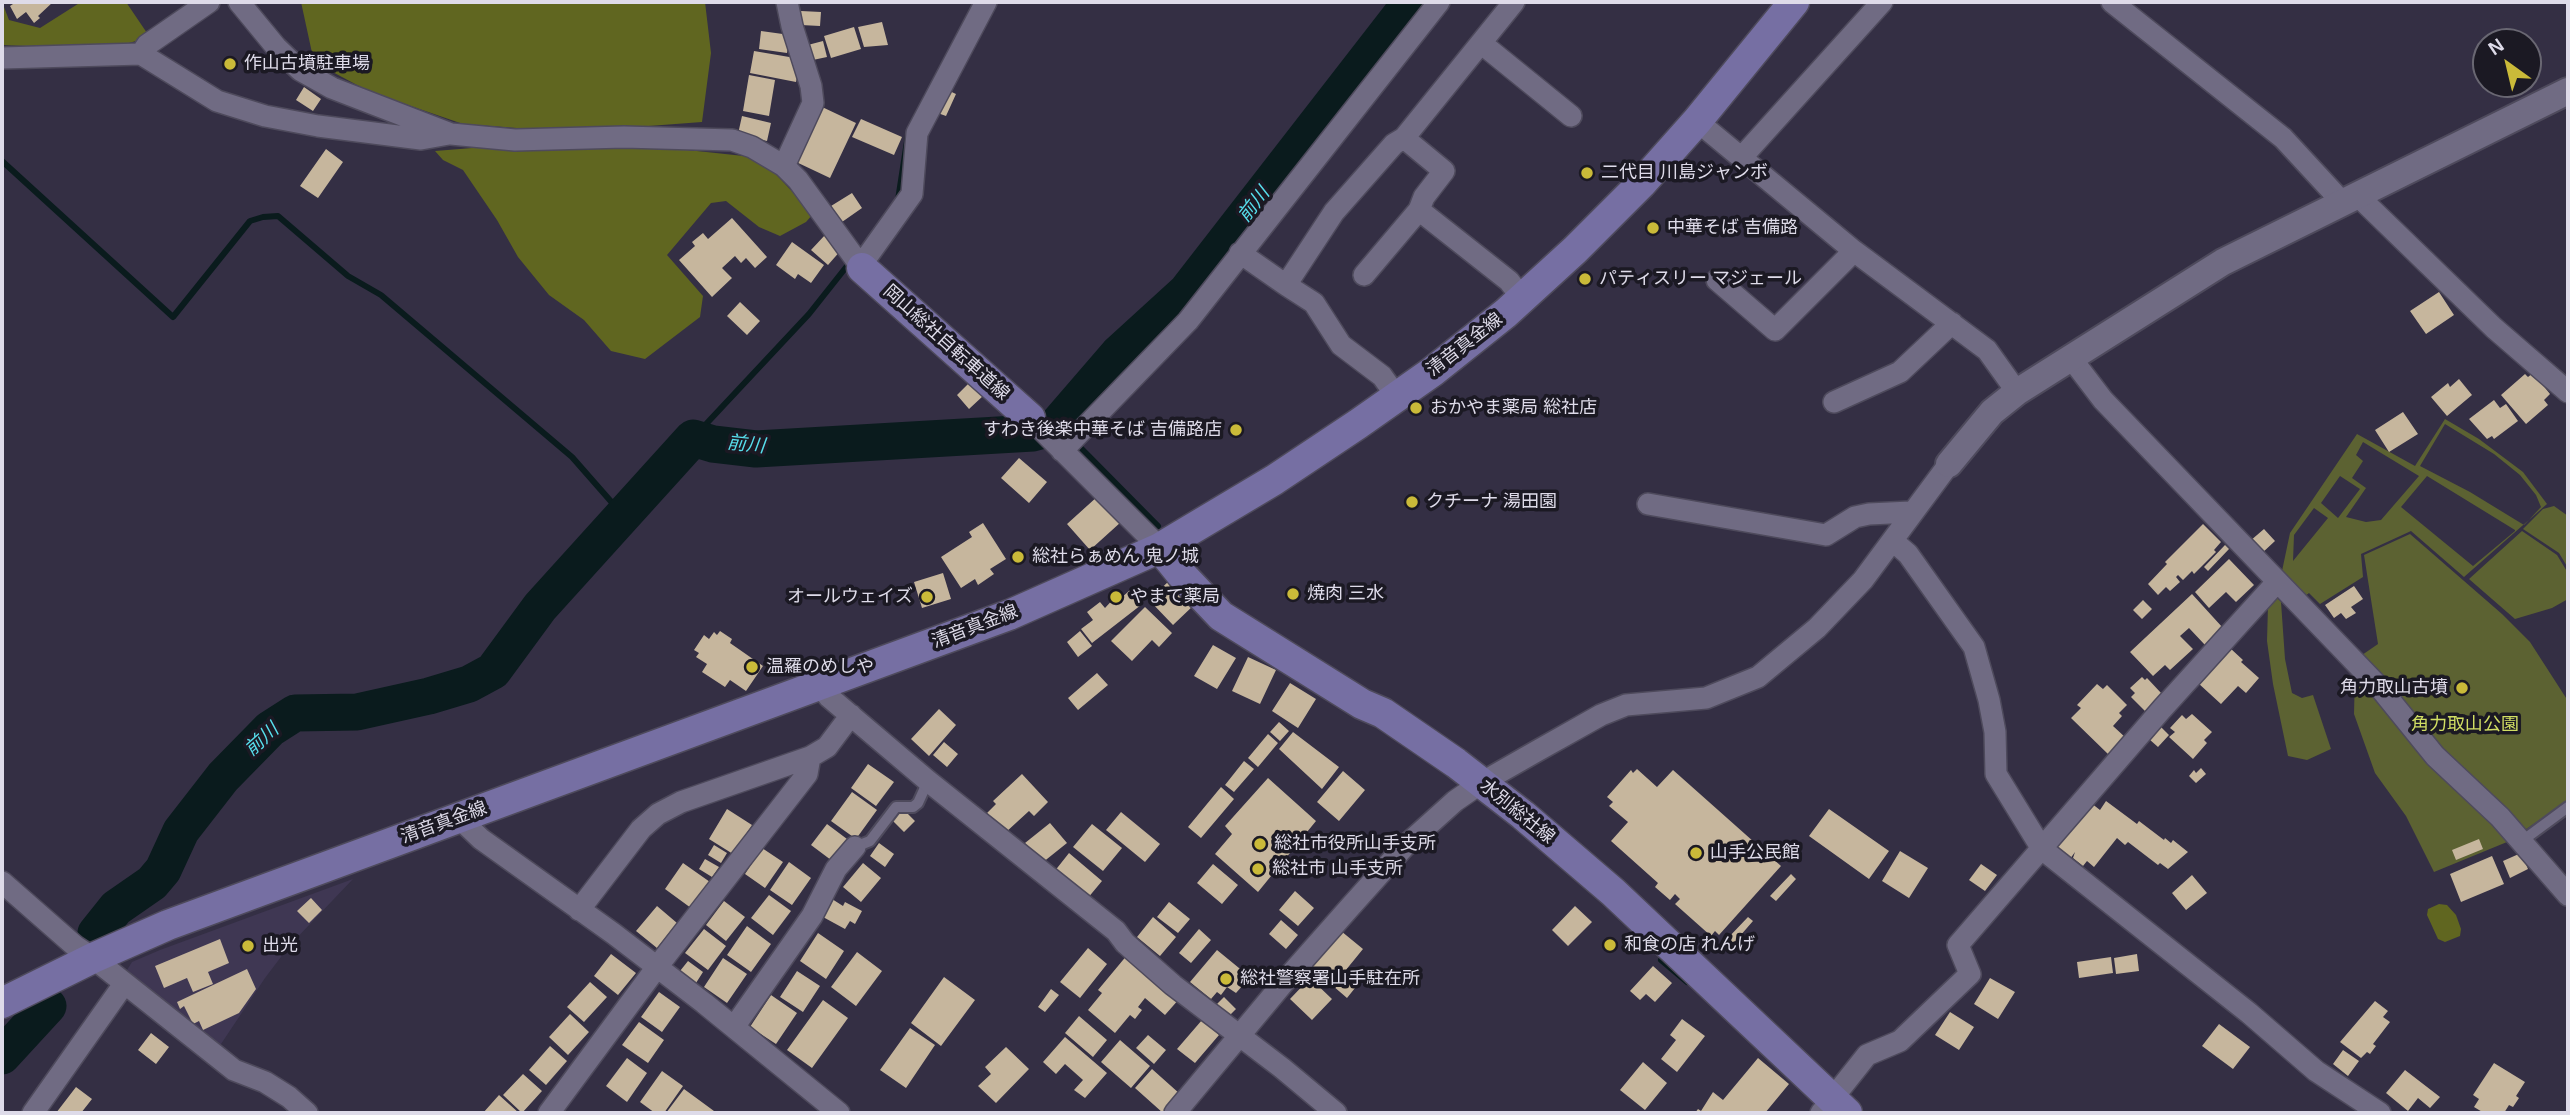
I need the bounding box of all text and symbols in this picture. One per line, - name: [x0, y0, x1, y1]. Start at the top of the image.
- north arrow: [2472, 28, 2542, 98]
- text: N: [2485, 34, 2508, 59]
- place label: 作山古墳駐車場: [244, 53, 370, 75]
- marker: 作山古墳駐車場: [222, 56, 238, 72]
- place label: 二代目 川島ジャンボ: [1601, 162, 1768, 184]
- marker: 二代目 川島ジャンボ: [1579, 165, 1595, 181]
- water label: 前川: [1233, 183, 1275, 227]
- place label: 中華そば 吉備路: [1667, 217, 1798, 239]
- marker: 中華そば 吉備路: [1645, 220, 1661, 236]
- place label: パティスリー マジェール: [1599, 268, 1802, 290]
- marker: パティスリー マジェール: [1577, 271, 1593, 287]
- street label: 岡山総社自転車道線: [879, 281, 1013, 405]
- street label: 清音真金線: [1423, 309, 1507, 381]
- place label: おかやま薬局 総社店: [1430, 397, 1597, 419]
- marker: おかやま薬局 総社店: [1408, 400, 1424, 416]
- place label: すわき後楽中華そば 吉備路店: [983, 419, 1222, 441]
- marker: すわき後楽中華そば 吉備路店: [1228, 422, 1244, 438]
- water label: 前川: [726, 432, 766, 458]
- place label: クチーナ 湯田園: [1426, 491, 1557, 513]
- marker: クチーナ 湯田園: [1404, 494, 1420, 510]
- place label: 総社らぁめん 鬼ノ城: [1032, 546, 1199, 568]
- marker: 総社らぁめん 鬼ノ城: [1010, 549, 1026, 565]
- place label: 焼肉 三水: [1307, 583, 1384, 605]
- place label: オールウェイズ: [787, 586, 913, 608]
- place label: やまて薬局: [1130, 586, 1220, 608]
- marker: 焼肉 三水: [1285, 586, 1301, 602]
- marker: オールウェイズ: [919, 589, 935, 605]
- marker: やまて薬局: [1108, 589, 1124, 605]
- street label: 清音真金線: [929, 601, 1021, 653]
- place label: 温羅のめしや: [766, 656, 874, 678]
- marker: 温羅のめしや: [744, 659, 760, 675]
- place label: 角力取山古墳: [2340, 677, 2448, 699]
- marker: 角力取山古墳: [2454, 680, 2470, 696]
- park label: 角力取山公園: [2411, 714, 2519, 736]
- water label: 前川: [240, 719, 284, 761]
- street label: 水別総社線: [1475, 775, 1559, 849]
- street label: 清音真金線: [398, 797, 490, 849]
- place label: 総社市役所山手支所: [1274, 833, 1436, 855]
- marker: 総社市役所山手支所: [1252, 836, 1268, 852]
- place label: 山手公民館: [1710, 842, 1800, 864]
- marker: 山手公民館: [1688, 845, 1704, 861]
- place label: 総社市 山手支所: [1272, 858, 1403, 880]
- marker: 総社市 山手支所: [1250, 861, 1266, 877]
- place label: 和食の店 れんげ: [1624, 934, 1755, 956]
- place label: 出光: [262, 935, 298, 957]
- marker: 和食の店 れんげ: [1602, 937, 1618, 953]
- marker: 出光: [240, 938, 256, 954]
- place label: 総社警察署山手駐在所: [1240, 968, 1420, 990]
- marker: 総社警察署山手駐在所: [1218, 971, 1234, 987]

